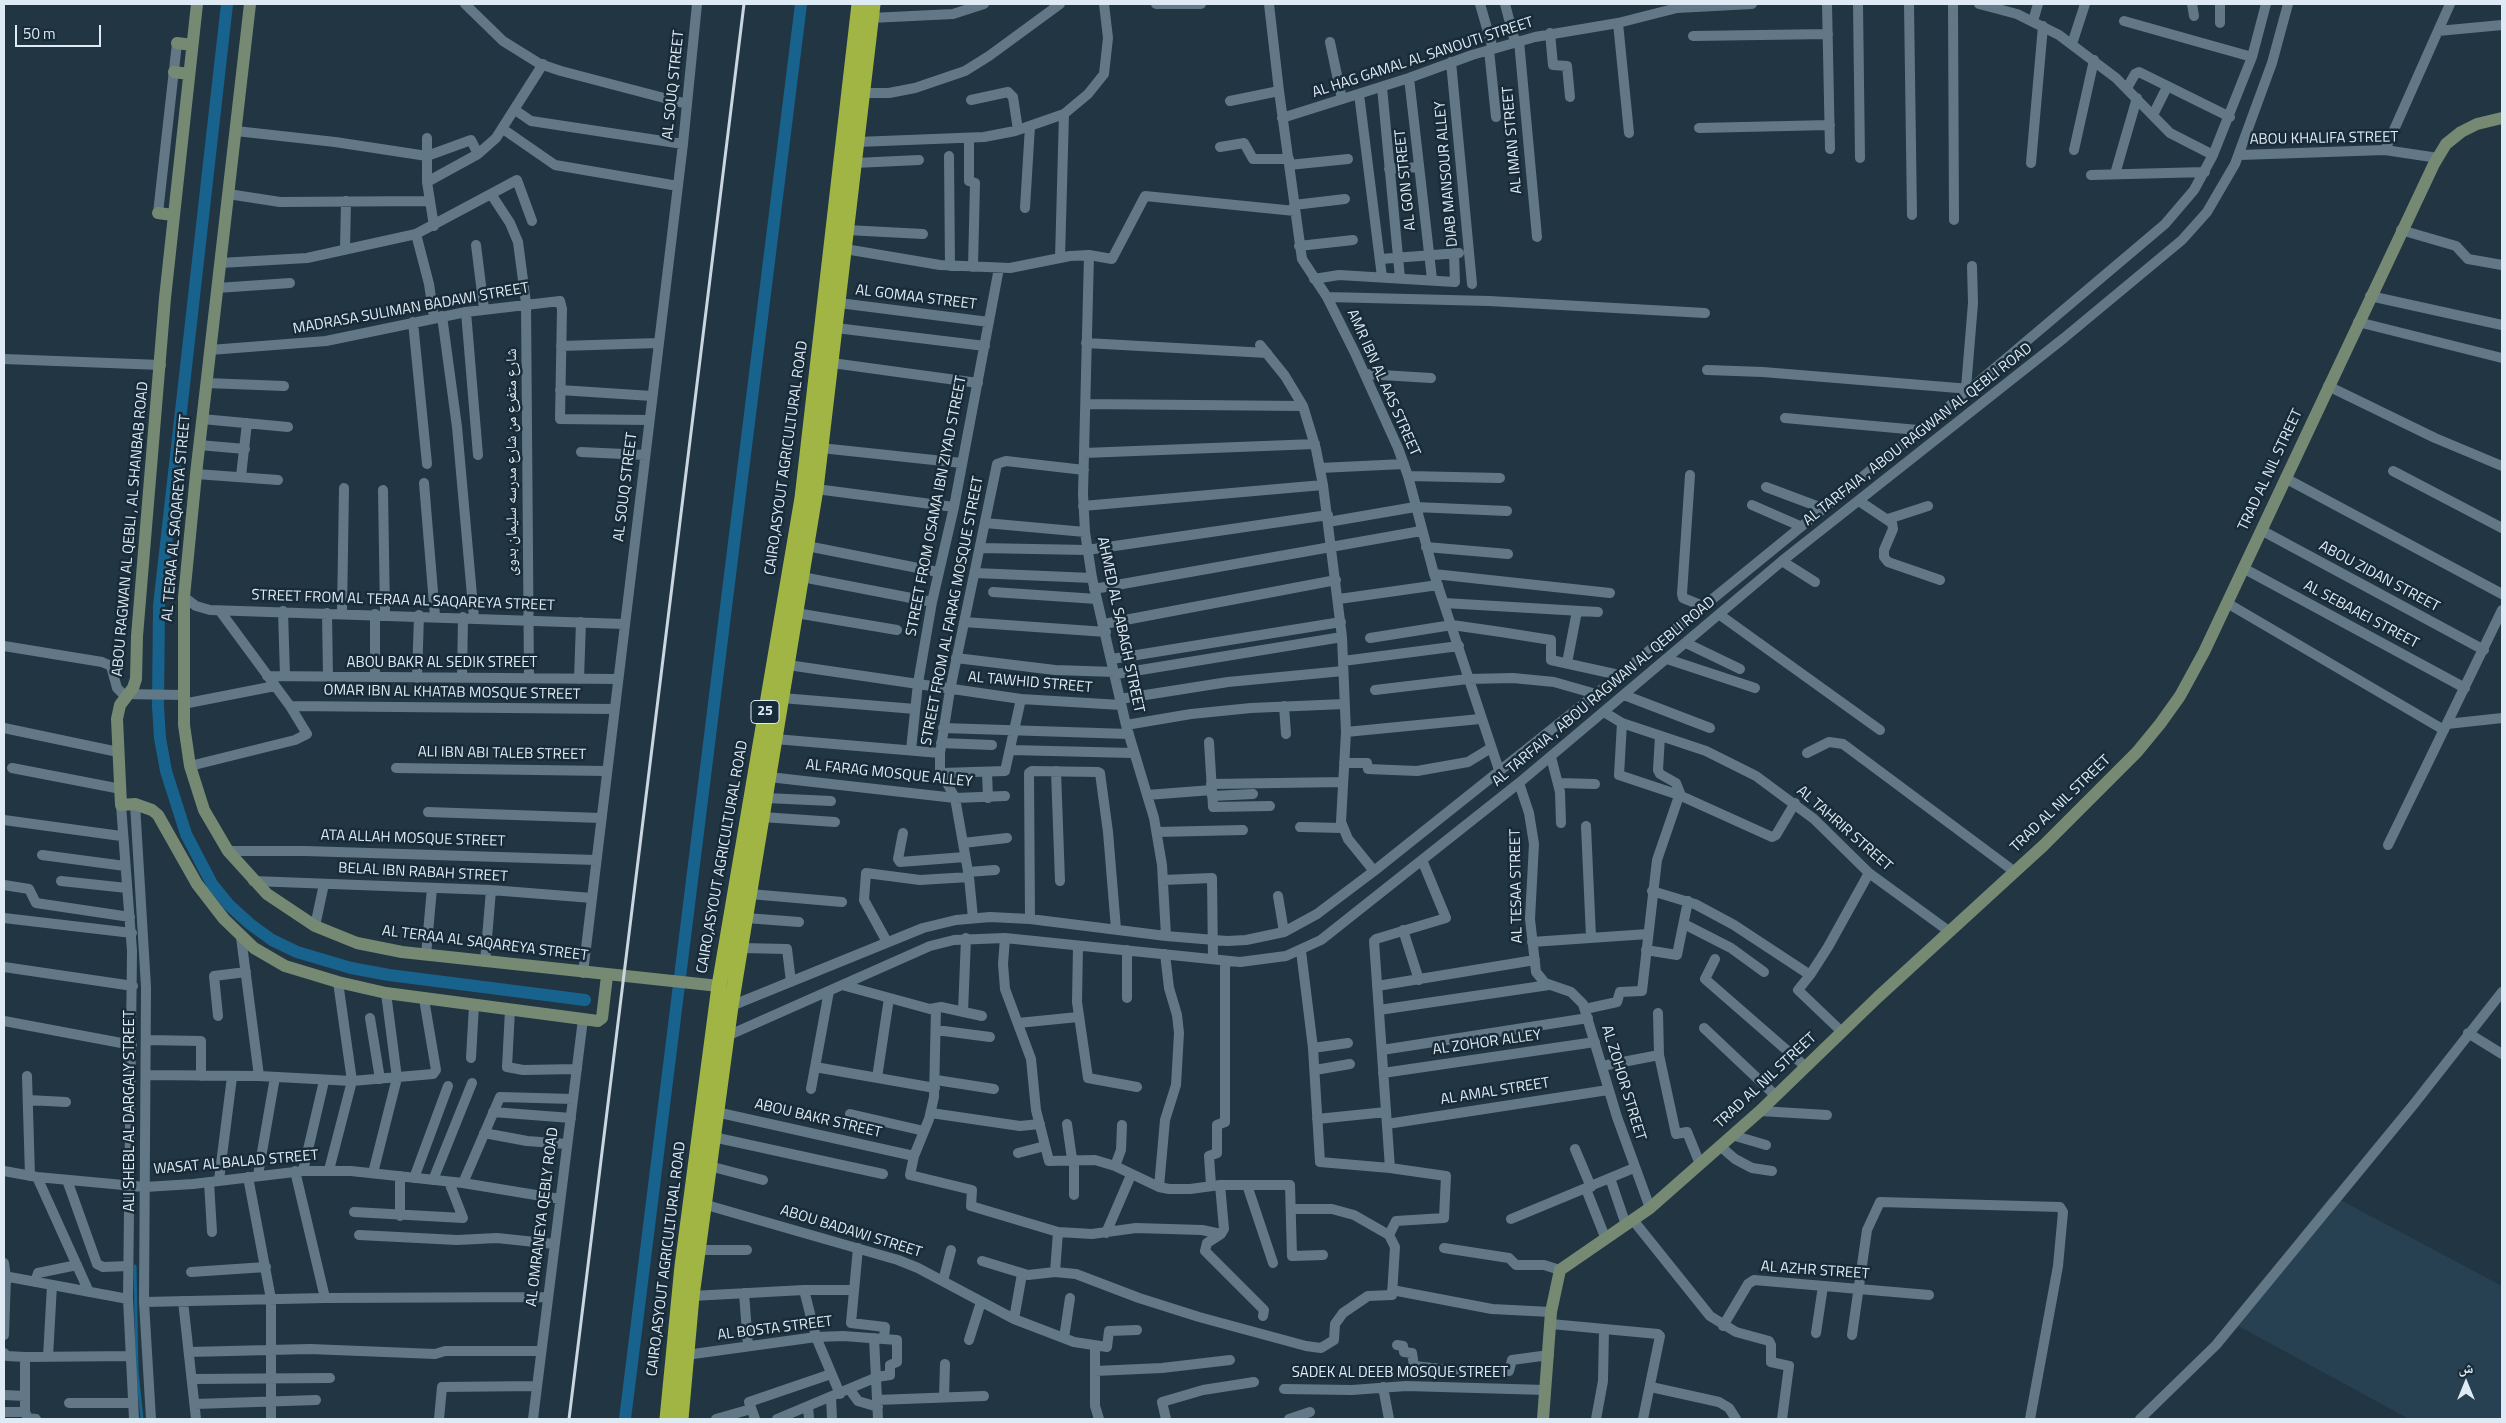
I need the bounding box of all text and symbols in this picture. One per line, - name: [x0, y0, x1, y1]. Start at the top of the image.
- street label: AL HAG GAMAL AL SANOUTI STREET: [1310, 14, 1536, 102]
- scale bar: [18, 15, 104, 47]
- text: 50 m: [23, 22, 56, 45]
- street label: AL SOUQ STREET: [659, 29, 689, 141]
- street label: AL IMAN STREET: [1499, 86, 1527, 194]
- street label: DIAB MANSOUR ALLEY: [1432, 100, 1462, 248]
- street label: AL GON STREET: [1392, 128, 1420, 232]
- street label: ABOU KHALIFA STREET: [2249, 129, 2399, 149]
- street label: MADRASA SULIMAN BADAWI STREET: [292, 279, 530, 339]
- street label: AL GOMAA STREET: [854, 282, 978, 314]
- street label: AMR IBN AL AAS STREET: [1342, 307, 1424, 459]
- street label: CAIRO,ASYOUT AGRICULTURAL ROAD: [762, 340, 812, 576]
- street label: AL TARFAIA , ABOU RAGWAN AL QEBLI ROAD: [1800, 340, 2036, 530]
- street label: شارع متفرع من شارع مدرسه سليمان بدوى: [503, 348, 521, 576]
- street label: STREET FROM OSAMA IBN ZIYAD STREET: [903, 374, 971, 638]
- street label: ABOU RAGWAN AL QEBLI , AL SHANBAB ROAD: [109, 381, 153, 677]
- street label: TRAD AL NIL STREET: [2235, 406, 2307, 534]
- street label: AL TERAA AL SAQAREYA STREET: [159, 414, 195, 622]
- street label: AL SOUQ STREET: [610, 431, 642, 543]
- street label: STREET FROM AL FARAG MOSQUE STREET: [918, 475, 988, 747]
- street label: AHMED AL SABAGH STREET: [1093, 535, 1147, 715]
- street label: ABOU ZIDAN STREET: [2315, 538, 2443, 616]
- street label: AL SEBAAEI STREET: [2300, 577, 2422, 653]
- street label: STREET FROM AL TERAA AL SAQAREYA STREET: [251, 587, 555, 615]
- street label: AL TARFAIA , ABOU RAGWAN AL QEBLI ROAD: [1489, 593, 1719, 791]
- street label: ABOU BAKR AL SEDIK STREET: [347, 654, 537, 672]
- street label: AL TAWHID STREET: [967, 669, 1093, 697]
- street label: OMAR IBN AL KHATAB MOSQUE STREET: [323, 682, 581, 704]
- road number: 25: [751, 700, 779, 724]
- street label: CAIRO,ASYOUT AGRICULTURAL ROAD: [694, 739, 752, 975]
- street label: ALI IBN ABI TALEB STREET: [418, 744, 586, 764]
- street label: TRAD AL NIL STREET: [2007, 752, 2115, 856]
- street label: AL FARAG MOSQUE ALLEY: [805, 756, 973, 792]
- street label: AL TAHRIR STREET: [1792, 783, 1896, 875]
- street label: ATA ALLAH MOSQUE STREET: [320, 827, 506, 851]
- street label: AL TESAA STREET: [1507, 829, 1527, 943]
- street label: BELAL IBN RABAH STREET: [338, 860, 508, 886]
- street label: AL TERAA AL SAQAREYA STREET: [381, 922, 589, 966]
- street label: ALI SHEBL AL DARGALY STREET: [121, 1010, 139, 1212]
- street label: AL ZOHOR STREET: [1597, 1023, 1649, 1143]
- street label: AL ZOHOR ALLEY: [1432, 1026, 1542, 1060]
- street label: TRAD AL NIL STREET: [1711, 1029, 1821, 1133]
- street label: AL AMAL STREET: [1439, 1074, 1551, 1110]
- street label: ABOU BAKR STREET: [753, 1096, 883, 1142]
- street label: AL OMRANEYA QEBLY ROAD: [523, 1126, 563, 1308]
- street label: CAIRO,ASYOUT AGRICULTURAL ROAD: [644, 1141, 690, 1377]
- street label: WASAT AL BALAD STREET: [153, 1147, 319, 1179]
- street label: ABOU BADAWI STREET: [778, 1202, 924, 1262]
- street label: AL AZHR STREET: [1760, 1258, 1870, 1284]
- street label: AL BOSTA STREET: [716, 1313, 834, 1345]
- text: ش: [2459, 1357, 2473, 1378]
- north arrow: [2441, 1358, 2491, 1408]
- street label: SADEK AL DEEB MOSQUE STREET: [1292, 1364, 1508, 1382]

